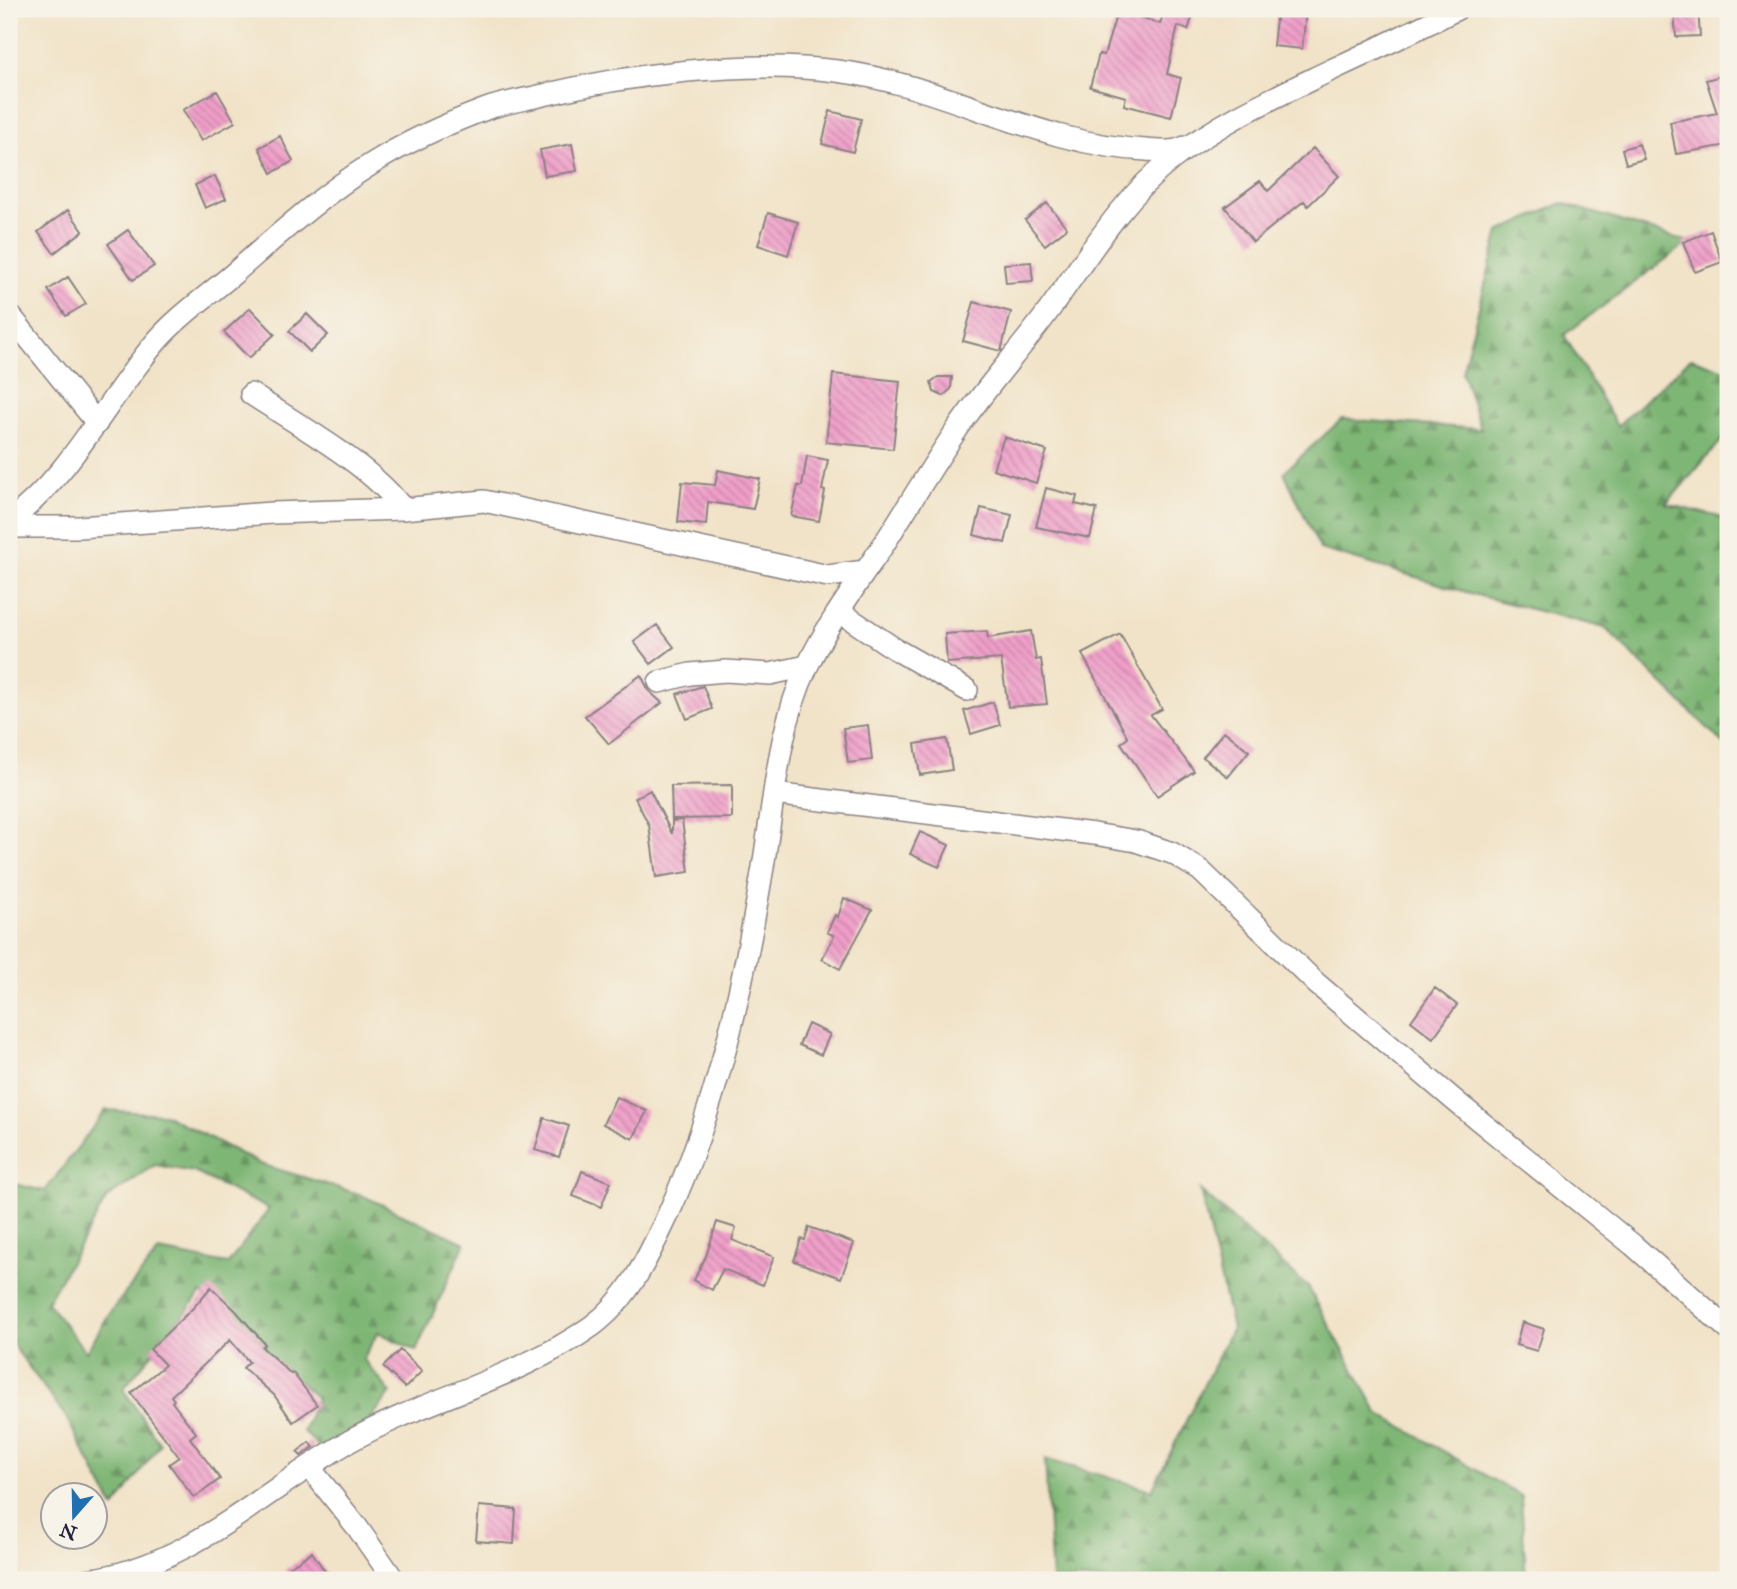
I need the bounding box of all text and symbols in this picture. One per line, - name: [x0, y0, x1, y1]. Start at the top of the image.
- north arrow: [38, 1480, 108, 1550]
- text: N: [57, 1518, 80, 1545]

